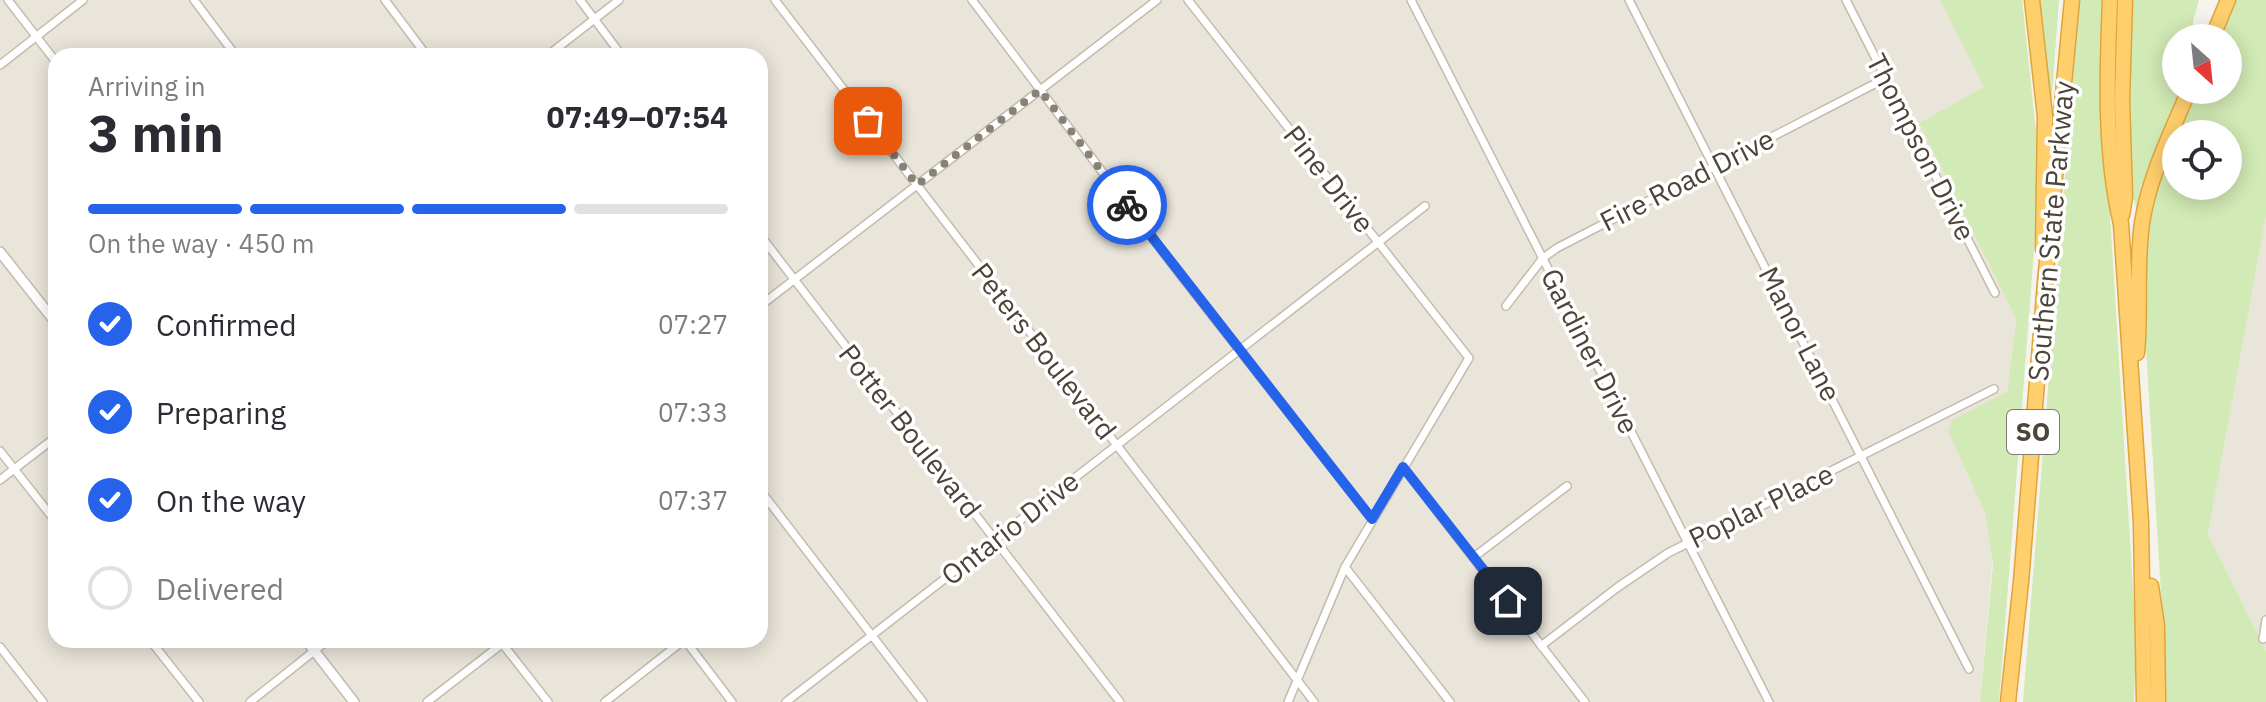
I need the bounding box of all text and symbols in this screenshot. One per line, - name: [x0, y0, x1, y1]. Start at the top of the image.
- north arrow: [2162, 24, 2242, 104]
- map controls: [2162, 24, 2242, 200]
- street label: Thompson Drive: [1858, 47, 1984, 247]
- text: Arriving in: [88, 69, 205, 103]
- street label: Southern State Parkway: [2019, 79, 2082, 383]
- pin: [834, 87, 902, 155]
- text: 07:49–07:54: [547, 97, 728, 136]
- text: 3 min: [88, 99, 224, 166]
- icon: bag: [846, 99, 890, 143]
- street label: Pine Drive: [1276, 117, 1383, 240]
- street label: Fire Road Drive: [1593, 120, 1780, 239]
- button: locate: [2162, 120, 2242, 200]
- courier: [1087, 165, 1167, 245]
- icon: bike: [1105, 183, 1149, 227]
- text: On the way · 450 m: [88, 226, 314, 260]
- street label: Peters Boulevard: [964, 255, 1125, 447]
- street label: Manor Lane: [1751, 260, 1850, 407]
- street label: Gardiner Drive: [1533, 262, 1648, 440]
- icon: check: [88, 302, 132, 346]
- text: Confirmed: [156, 305, 297, 344]
- text: 07:27: [658, 307, 728, 341]
- street label: Potter Boulevard: [831, 336, 990, 525]
- icon: check: [88, 390, 132, 434]
- text: Preparing: [156, 393, 286, 432]
- text: 07:33: [658, 395, 728, 429]
- road number: SO: [2007, 410, 2059, 454]
- street label: Poplar Place: [1682, 455, 1839, 557]
- street label: Ontario Drive: [933, 462, 1086, 593]
- icon: check: [88, 478, 132, 522]
- text: On the way: [156, 481, 306, 520]
- text: 07:37: [658, 483, 728, 517]
- pin: [1474, 567, 1542, 635]
- text: Delivered: [156, 569, 284, 608]
- icon: home: [1486, 579, 1530, 623]

